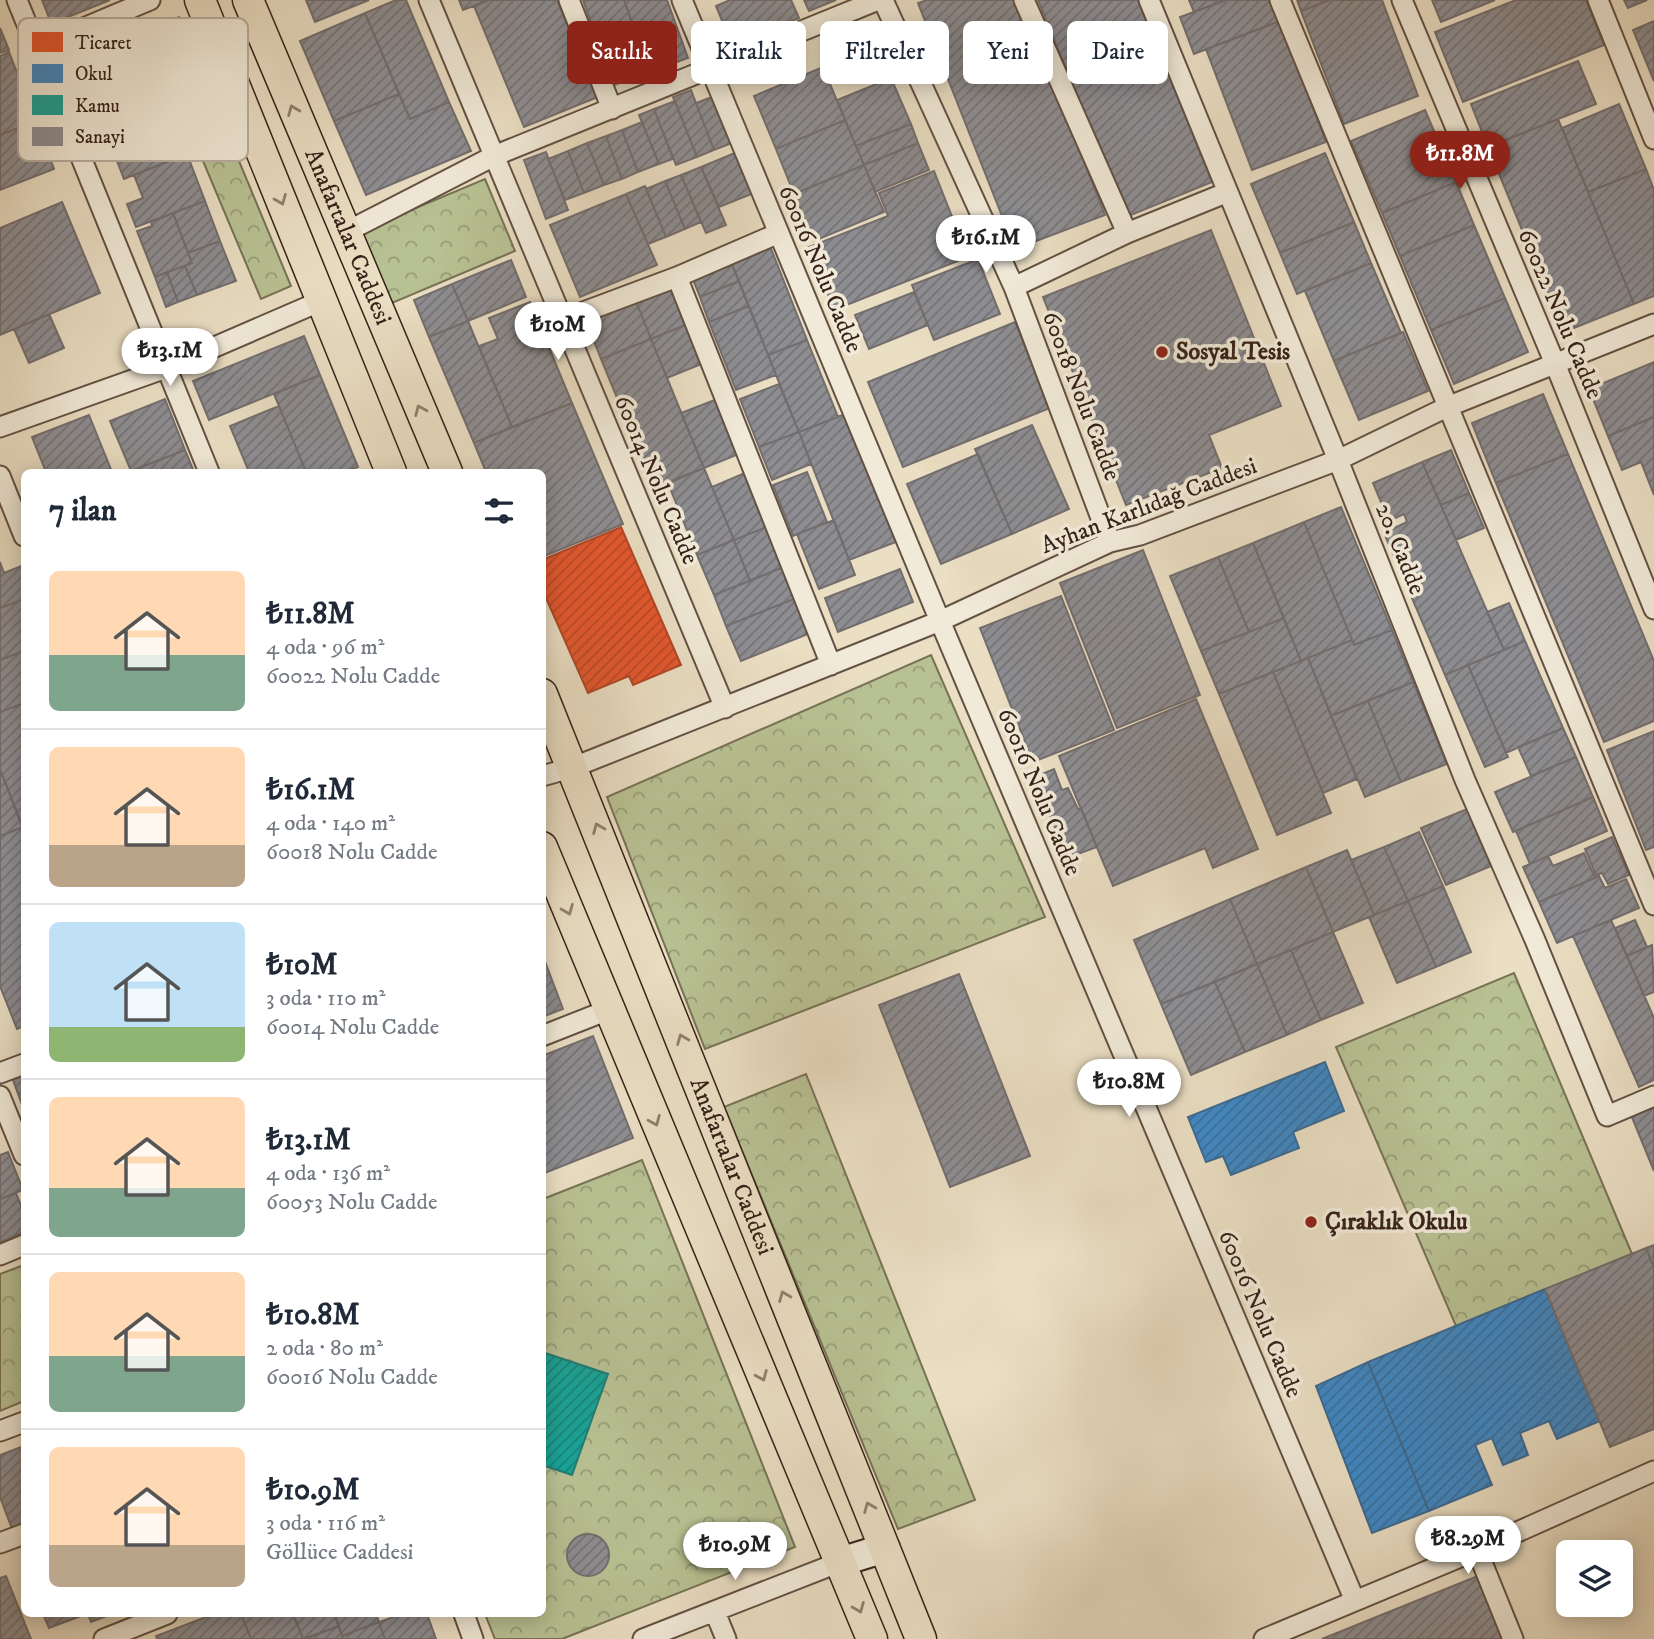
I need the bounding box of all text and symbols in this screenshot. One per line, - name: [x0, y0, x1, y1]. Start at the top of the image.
- legend: [18, 18, 248, 161]
- chip: Satılık: [567, 21, 677, 84]
- chip: Kiralık: [691, 21, 806, 84]
- chip: Filtreler: [820, 21, 949, 84]
- chip: Yeni: [963, 21, 1053, 84]
- chip: Daire: [1067, 21, 1168, 84]
- text: Ticaret: [75, 32, 132, 55]
- text: Okul: [75, 63, 113, 86]
- text: Kamu: [75, 95, 120, 118]
- one-way arrow: [288, 105, 302, 117]
- text: Sanayi: [75, 126, 125, 149]
- pin: ₺11.8M: [1403, 132, 1517, 191]
- text: ₺11.8M: [1426, 139, 1494, 168]
- street label: Anafartalar Caddesi: [297, 144, 398, 329]
- street label: 60016 Nolu Cadde: [771, 181, 869, 357]
- one-way arrow: [272, 193, 286, 205]
- pin: ₺16.1M: [929, 216, 1043, 275]
- text: ₺16.1M: [952, 223, 1020, 252]
- street label: 60022 Nolu Cadde: [1511, 224, 1609, 404]
- pin: ₺10M: [517, 302, 599, 362]
- street label: 60018 Nolu Cadde: [1035, 307, 1127, 485]
- text: ₺10M: [531, 310, 585, 339]
- pin: ₺13.1M: [113, 328, 227, 388]
- text: ₺13.1M: [137, 336, 203, 365]
- place label: Sosyal Tesis: [1176, 337, 1290, 367]
- marker: Sosyal Tesis: [1154, 344, 1170, 360]
- street label: 60014 Nolu Cadde: [607, 391, 705, 569]
- one-way arrow: [414, 405, 428, 417]
- street label: Ayhan Karlıdağ Caddesi: [1037, 451, 1261, 561]
- icon: filters: [480, 492, 518, 530]
- text: 7 ilan: [49, 493, 116, 530]
- street label: 20. Cadde: [1368, 499, 1432, 599]
- text: ₺11.8M: [266, 596, 355, 633]
- icon: home: [105, 599, 189, 683]
- text: 4 oda · 96 m²: [266, 633, 384, 662]
- text: 60022 Nolu Cadde: [266, 662, 440, 691]
- street label: 60016 Nolu Cadde: [990, 704, 1088, 880]
- text: ₺16.1M: [266, 772, 355, 809]
- icon: home: [105, 775, 189, 859]
- text: 4 oda · 140 m²: [266, 809, 395, 838]
- one-way arrow: [593, 822, 607, 834]
- text: 60018 Nolu Cadde: [266, 838, 437, 867]
- one-way arrow: [560, 904, 574, 916]
- text: ₺10M: [266, 947, 338, 984]
- icon: home: [105, 950, 189, 1034]
- text: 3 oda · 110 m²: [266, 984, 386, 1013]
- text: 60014 Nolu Cadde: [266, 1013, 439, 1042]
- one-way arrow: [677, 1034, 691, 1046]
- pin: ₺10.8M: [1072, 1060, 1186, 1119]
- text: ₺10.8M: [1093, 1067, 1165, 1096]
- street label: Anafartalar Caddesi: [682, 1073, 780, 1259]
- one-way arrow: [647, 1113, 661, 1126]
- text: ₺13.1M: [266, 1122, 351, 1159]
- icon: home: [105, 1125, 189, 1209]
- text: 4 oda · 136 m²: [266, 1159, 390, 1188]
- text: 60053 Nolu Cadde: [266, 1188, 438, 1217]
- place label: Çıraklık Okulu: [1325, 1207, 1468, 1237]
- marker: Çıraklık Okulu: [1303, 1214, 1319, 1230]
- street label: 60016 Nolu Cadde: [1211, 1226, 1309, 1402]
- one-way arrow: [779, 1291, 793, 1303]
- text: ₺10.8M: [266, 1297, 360, 1334]
- icon: home: [105, 1300, 189, 1384]
- text: 2 oda · 80 m²: [266, 1334, 383, 1363]
- text: 60016 Nolu Cadde: [266, 1363, 438, 1392]
- one-way arrow: [754, 1368, 768, 1381]
- text: ₺10.9M: [266, 1472, 360, 1509]
- icon: home: [105, 1475, 189, 1559]
- one-way arrow: [863, 1502, 877, 1514]
- text: 3 oda · 116 m²: [266, 1509, 385, 1538]
- pin: ₺8.29M: [1411, 1516, 1525, 1576]
- pin: ₺10.9M: [678, 1522, 792, 1582]
- text: ₺8.29M: [1431, 1524, 1505, 1553]
- text: ₺10.9M: [699, 1530, 771, 1559]
- text: Göllüce Caddesi: [266, 1538, 414, 1567]
- map controls: [1556, 1540, 1633, 1617]
- button: layers: [1556, 1540, 1633, 1617]
- one-way arrow: [851, 1601, 865, 1613]

